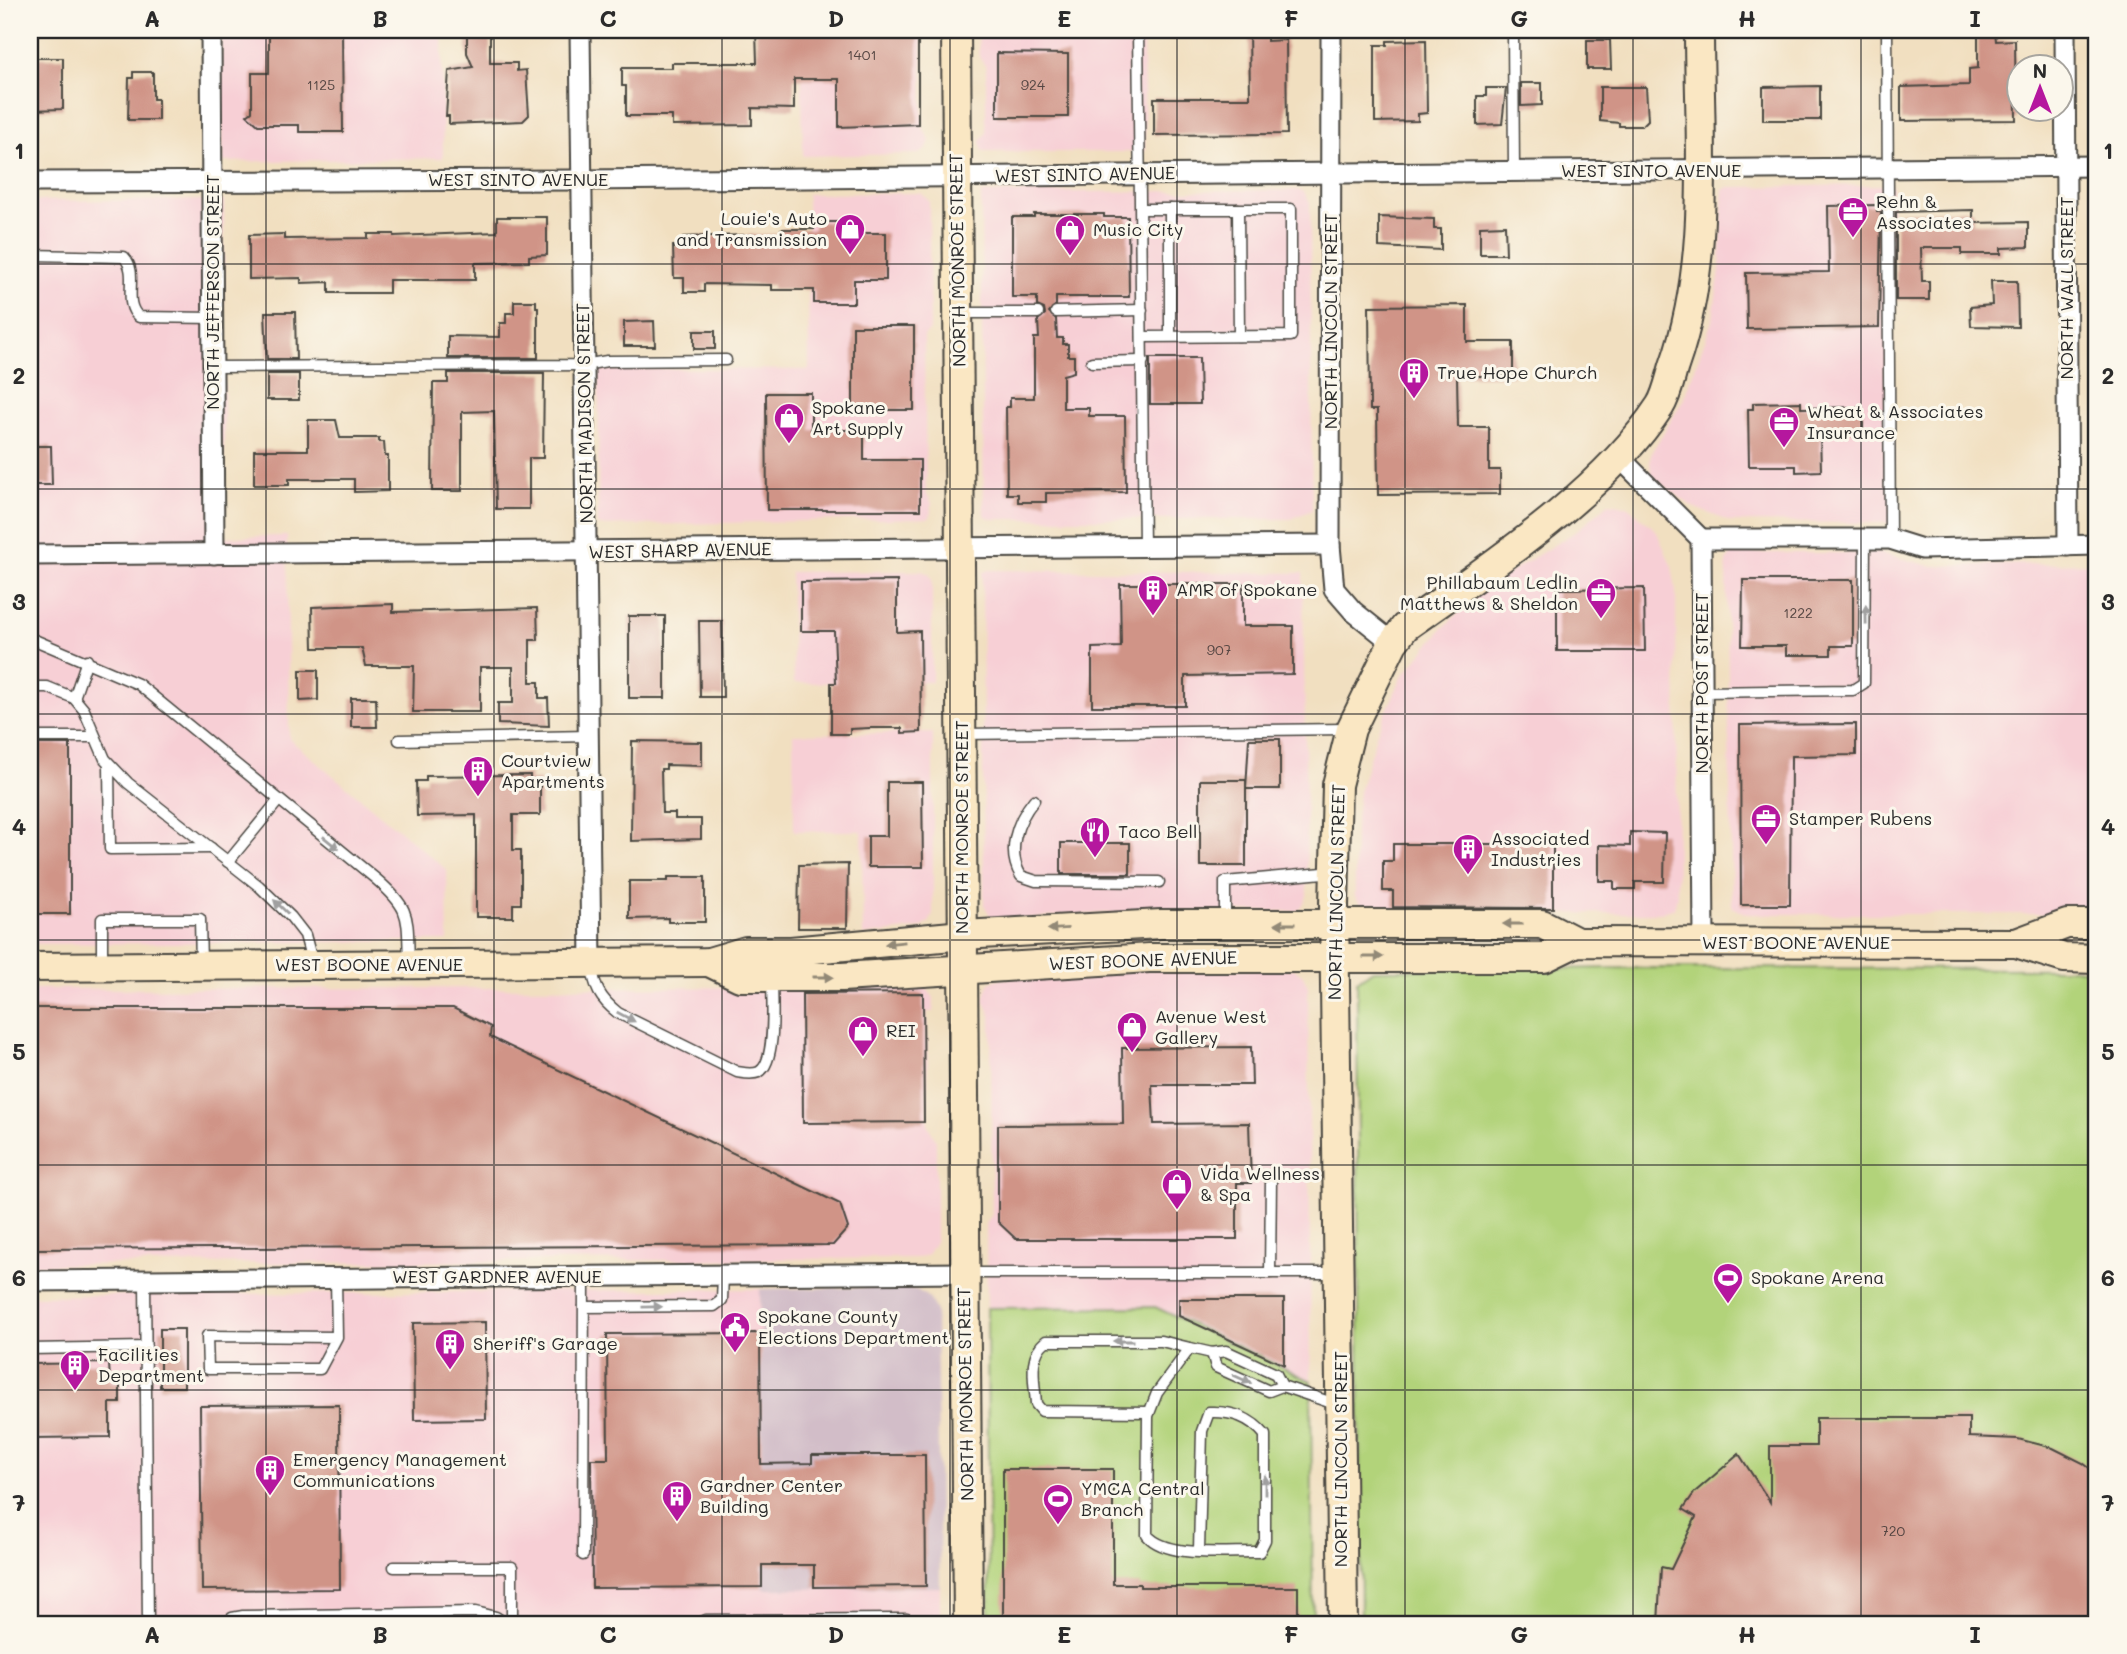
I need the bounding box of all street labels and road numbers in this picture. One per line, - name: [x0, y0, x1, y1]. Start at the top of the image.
- street label: NORTH MONROE STREET: [943, 153, 971, 367]
- street label: WEST SINTO AVENUE: [1561, 158, 1741, 182]
- street label: WEST SINTO AVENUE: [994, 160, 1175, 188]
- street label: WEST SINTO AVENUE: [428, 167, 608, 191]
- street label: NORTH JEFFERSON STREET: [200, 174, 224, 410]
- street label: NORTH WALL STREET: [2054, 196, 2078, 380]
- street label: NORTH LINCOLN STREET: [1318, 213, 1342, 429]
- street label: NORTH MADISON STREET: [570, 303, 598, 523]
- street label: WEST SHARP AVENUE: [588, 536, 772, 564]
- street label: NORTH POST STREET: [1689, 592, 1713, 774]
- street label: NORTH MONROE STREET: [949, 720, 973, 934]
- street label: NORTH LINCOLN STREET: [1322, 784, 1350, 1000]
- street label: WEST BOONE AVENUE: [1702, 930, 1890, 954]
- street label: WEST BOONE AVENUE: [1048, 945, 1237, 975]
- street label: WEST BOONE AVENUE: [275, 952, 463, 976]
- street label: WEST GARDNER AVENUE: [392, 1264, 602, 1288]
- street label: NORTH MONROE STREET: [951, 1287, 979, 1501]
- street label: NORTH LINCOLN STREET: [1328, 1351, 1352, 1567]

